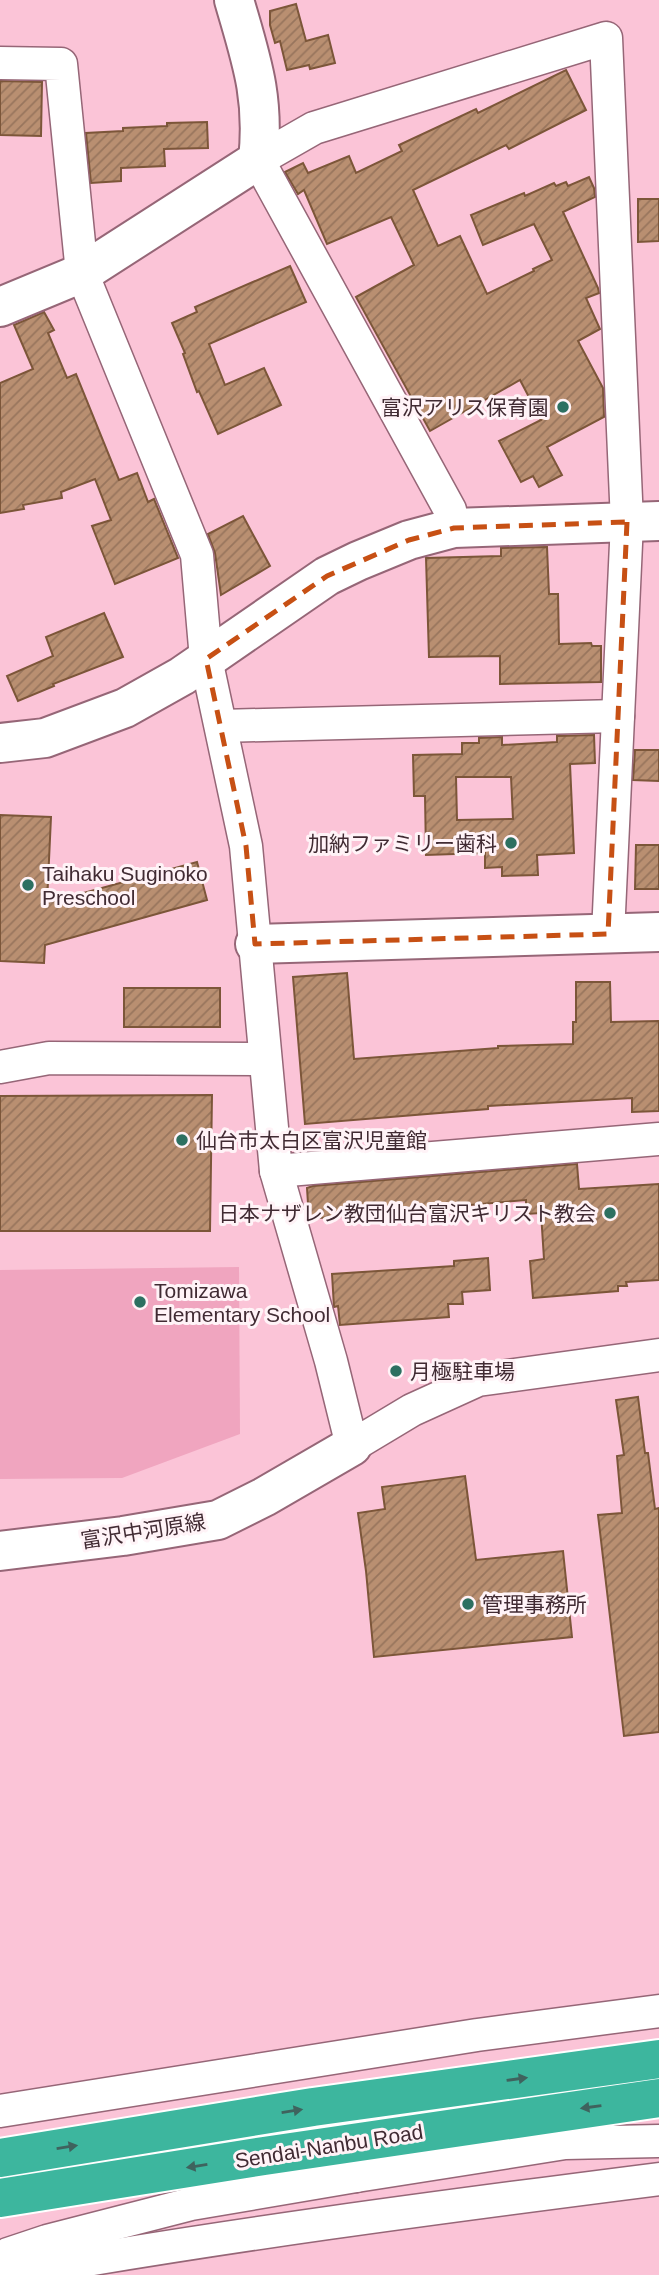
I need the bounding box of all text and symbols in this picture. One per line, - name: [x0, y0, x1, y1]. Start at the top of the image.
- place label: 富沢アリス保育園: [381, 396, 549, 419]
- marker: 富沢アリス保育園: [555, 399, 571, 415]
- place label: 加納ファミリー歯科: [308, 832, 497, 855]
- marker: 加納ファミリー歯科: [503, 835, 519, 851]
- place label: Taihaku Suginoko Preschool: [42, 862, 208, 909]
- marker: Taihaku Suginoko Preschool: [20, 877, 36, 893]
- place label: 仙台市太白区富沢児童館: [196, 1129, 427, 1152]
- marker: 仙台市太白区富沢児童館: [174, 1132, 190, 1148]
- place label: 日本ナザレン教団仙台富沢キリスト教会: [218, 1202, 596, 1225]
- marker: 日本ナザレン教団仙台富沢キリスト教会: [602, 1205, 618, 1221]
- place label: Tomizawa Elementary School: [154, 1279, 330, 1326]
- marker: Tomizawa Elementary School: [132, 1294, 148, 1310]
- place label: 月極駐車場: [410, 1360, 515, 1383]
- marker: 月極駐車場: [388, 1363, 404, 1379]
- street label: 富沢中河原線: [79, 1510, 207, 1552]
- place label: 管理事務所: [482, 1593, 587, 1616]
- marker: 管理事務所: [460, 1596, 476, 1612]
- one-way arrow: [506, 2073, 528, 2084]
- one-way arrow: [580, 2102, 602, 2113]
- one-way arrow: [281, 2105, 303, 2116]
- street label: Sendai-Nanbu Road: [233, 2120, 425, 2172]
- one-way arrow: [56, 2141, 78, 2152]
- one-way arrow: [186, 2161, 208, 2172]

